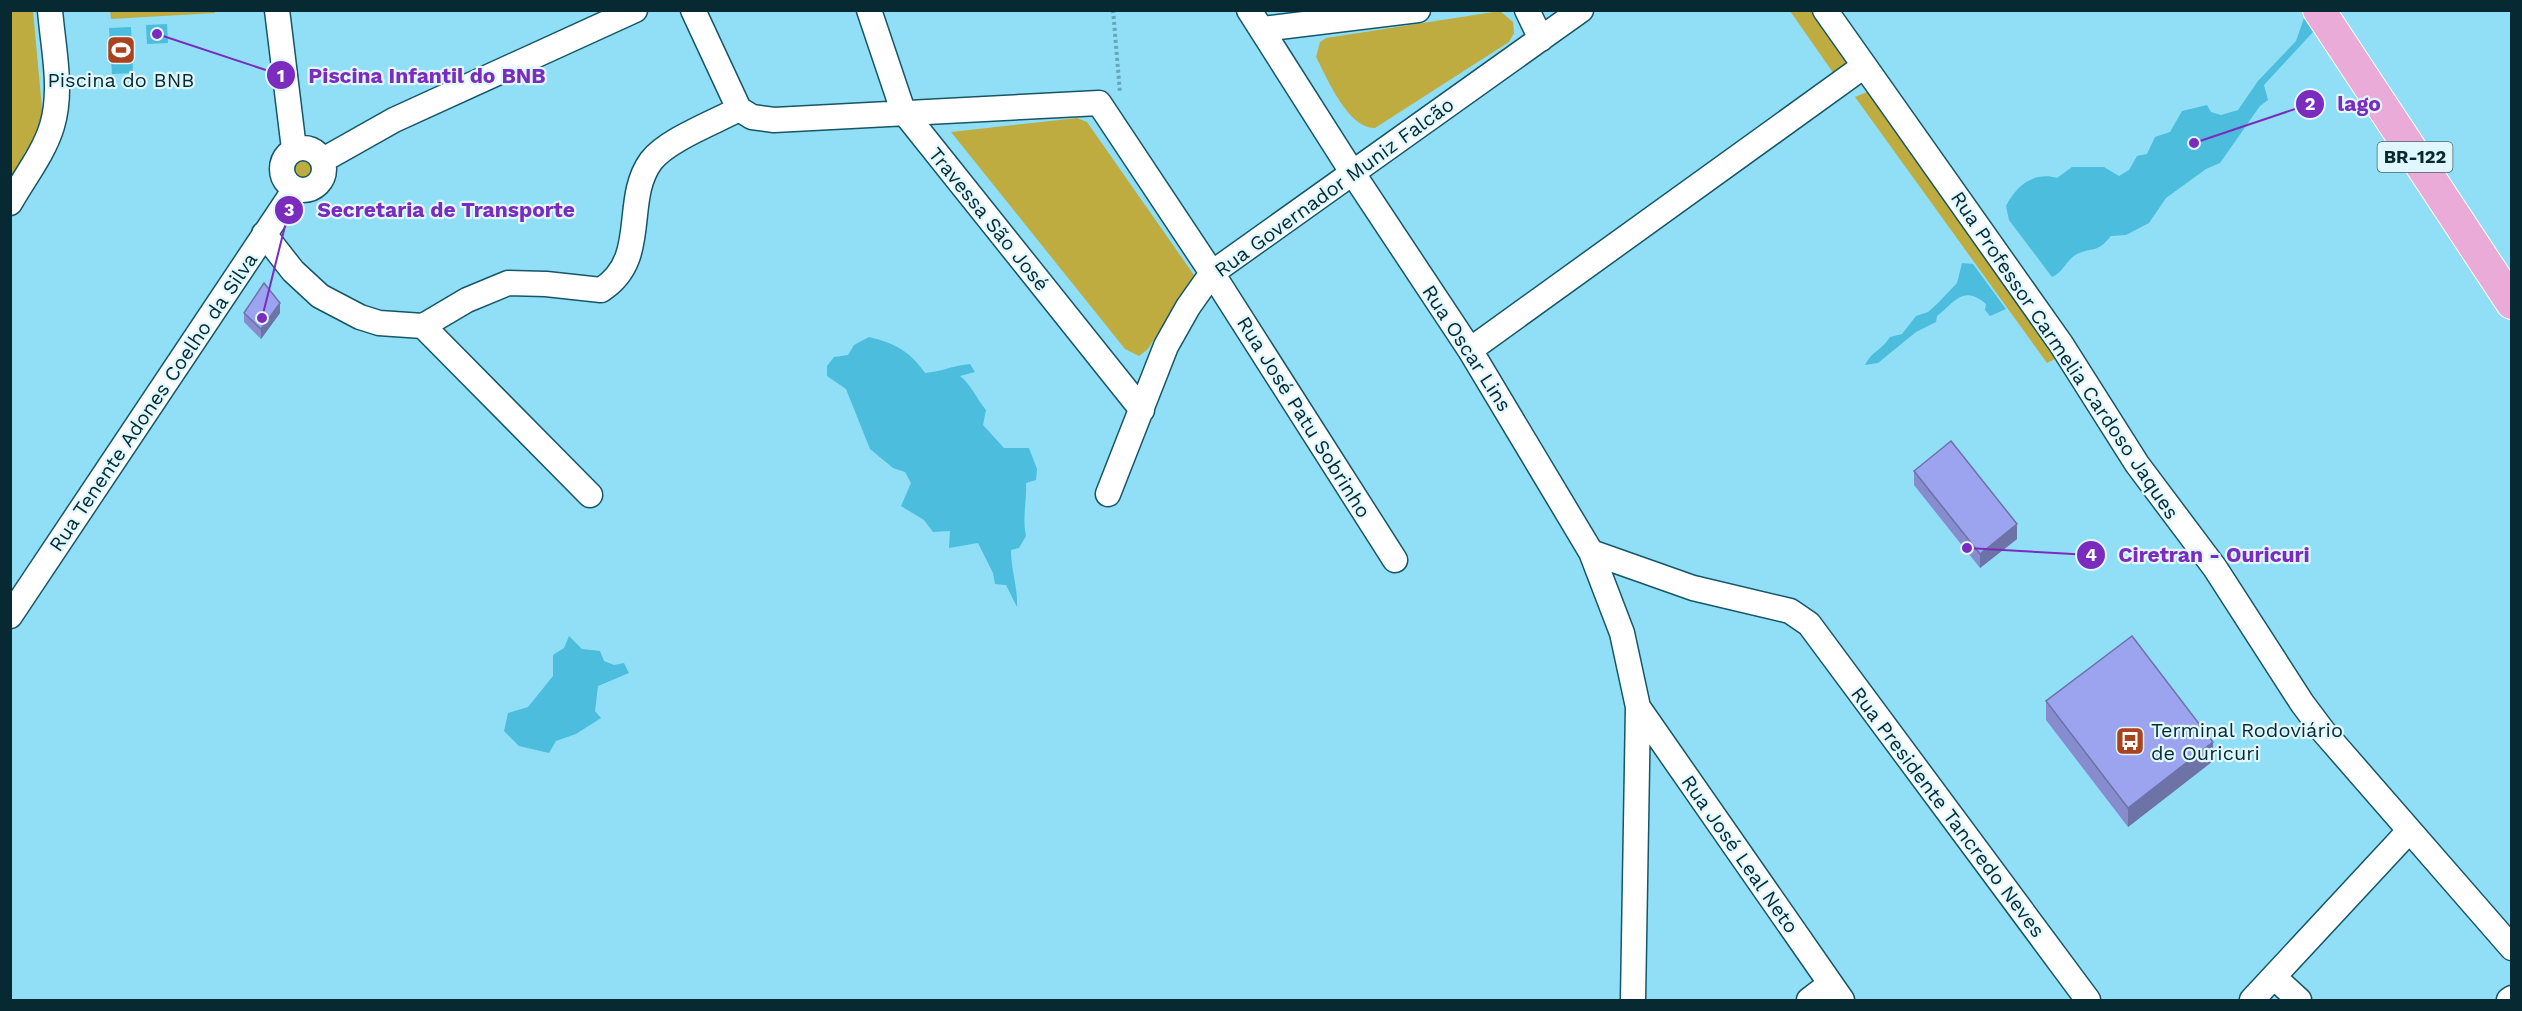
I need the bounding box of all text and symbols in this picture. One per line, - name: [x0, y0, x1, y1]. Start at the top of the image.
- sports icon: Piscina do BNB: [105, 34, 137, 66]
- callout: Piscina Infantil do BNB: [266, 56, 558, 95]
- text: Piscina Infantil do BNB: [308, 63, 546, 88]
- text: 1: [277, 65, 285, 86]
- place label: Piscina do BNB: [48, 68, 194, 92]
- callout: lago: [2295, 84, 2393, 123]
- text: lago: [2337, 91, 2381, 116]
- street label: Rua Governador Muniz Falcão: [1210, 92, 1458, 282]
- text: 2: [2305, 93, 2315, 114]
- street label: Travessa São José: [924, 142, 1054, 296]
- road number: BR-122: [2378, 142, 2452, 172]
- street label: Rua Professor Carmelia Cardoso Jaques: [1946, 187, 2184, 523]
- callout: Secretaria de Transporte: [274, 190, 587, 229]
- text: Secretaria de Transporte: [317, 197, 575, 222]
- text: 3: [284, 199, 294, 220]
- street label: Rua Tenente Adones Coelho da Silva: [44, 248, 262, 556]
- street label: Rua Oscar Lins: [1417, 280, 1517, 416]
- street label: Rua José Patu Sobrinho: [1232, 312, 1376, 522]
- callout: Ciretran - Ouricuri: [2076, 535, 2321, 574]
- text: Ciretran - Ouricuri: [2118, 542, 2310, 567]
- text: 4: [2085, 544, 2097, 565]
- street label: Rua Presidente Tancredo Neves: [1846, 682, 2050, 942]
- place label: Terminal Rodoviário de Ouricuri: [2151, 718, 2343, 765]
- bus stop icon: Terminal Rodoviário de Ouricuri: [2114, 725, 2146, 757]
- street label: Rua José Leal Neto: [1676, 770, 1804, 938]

